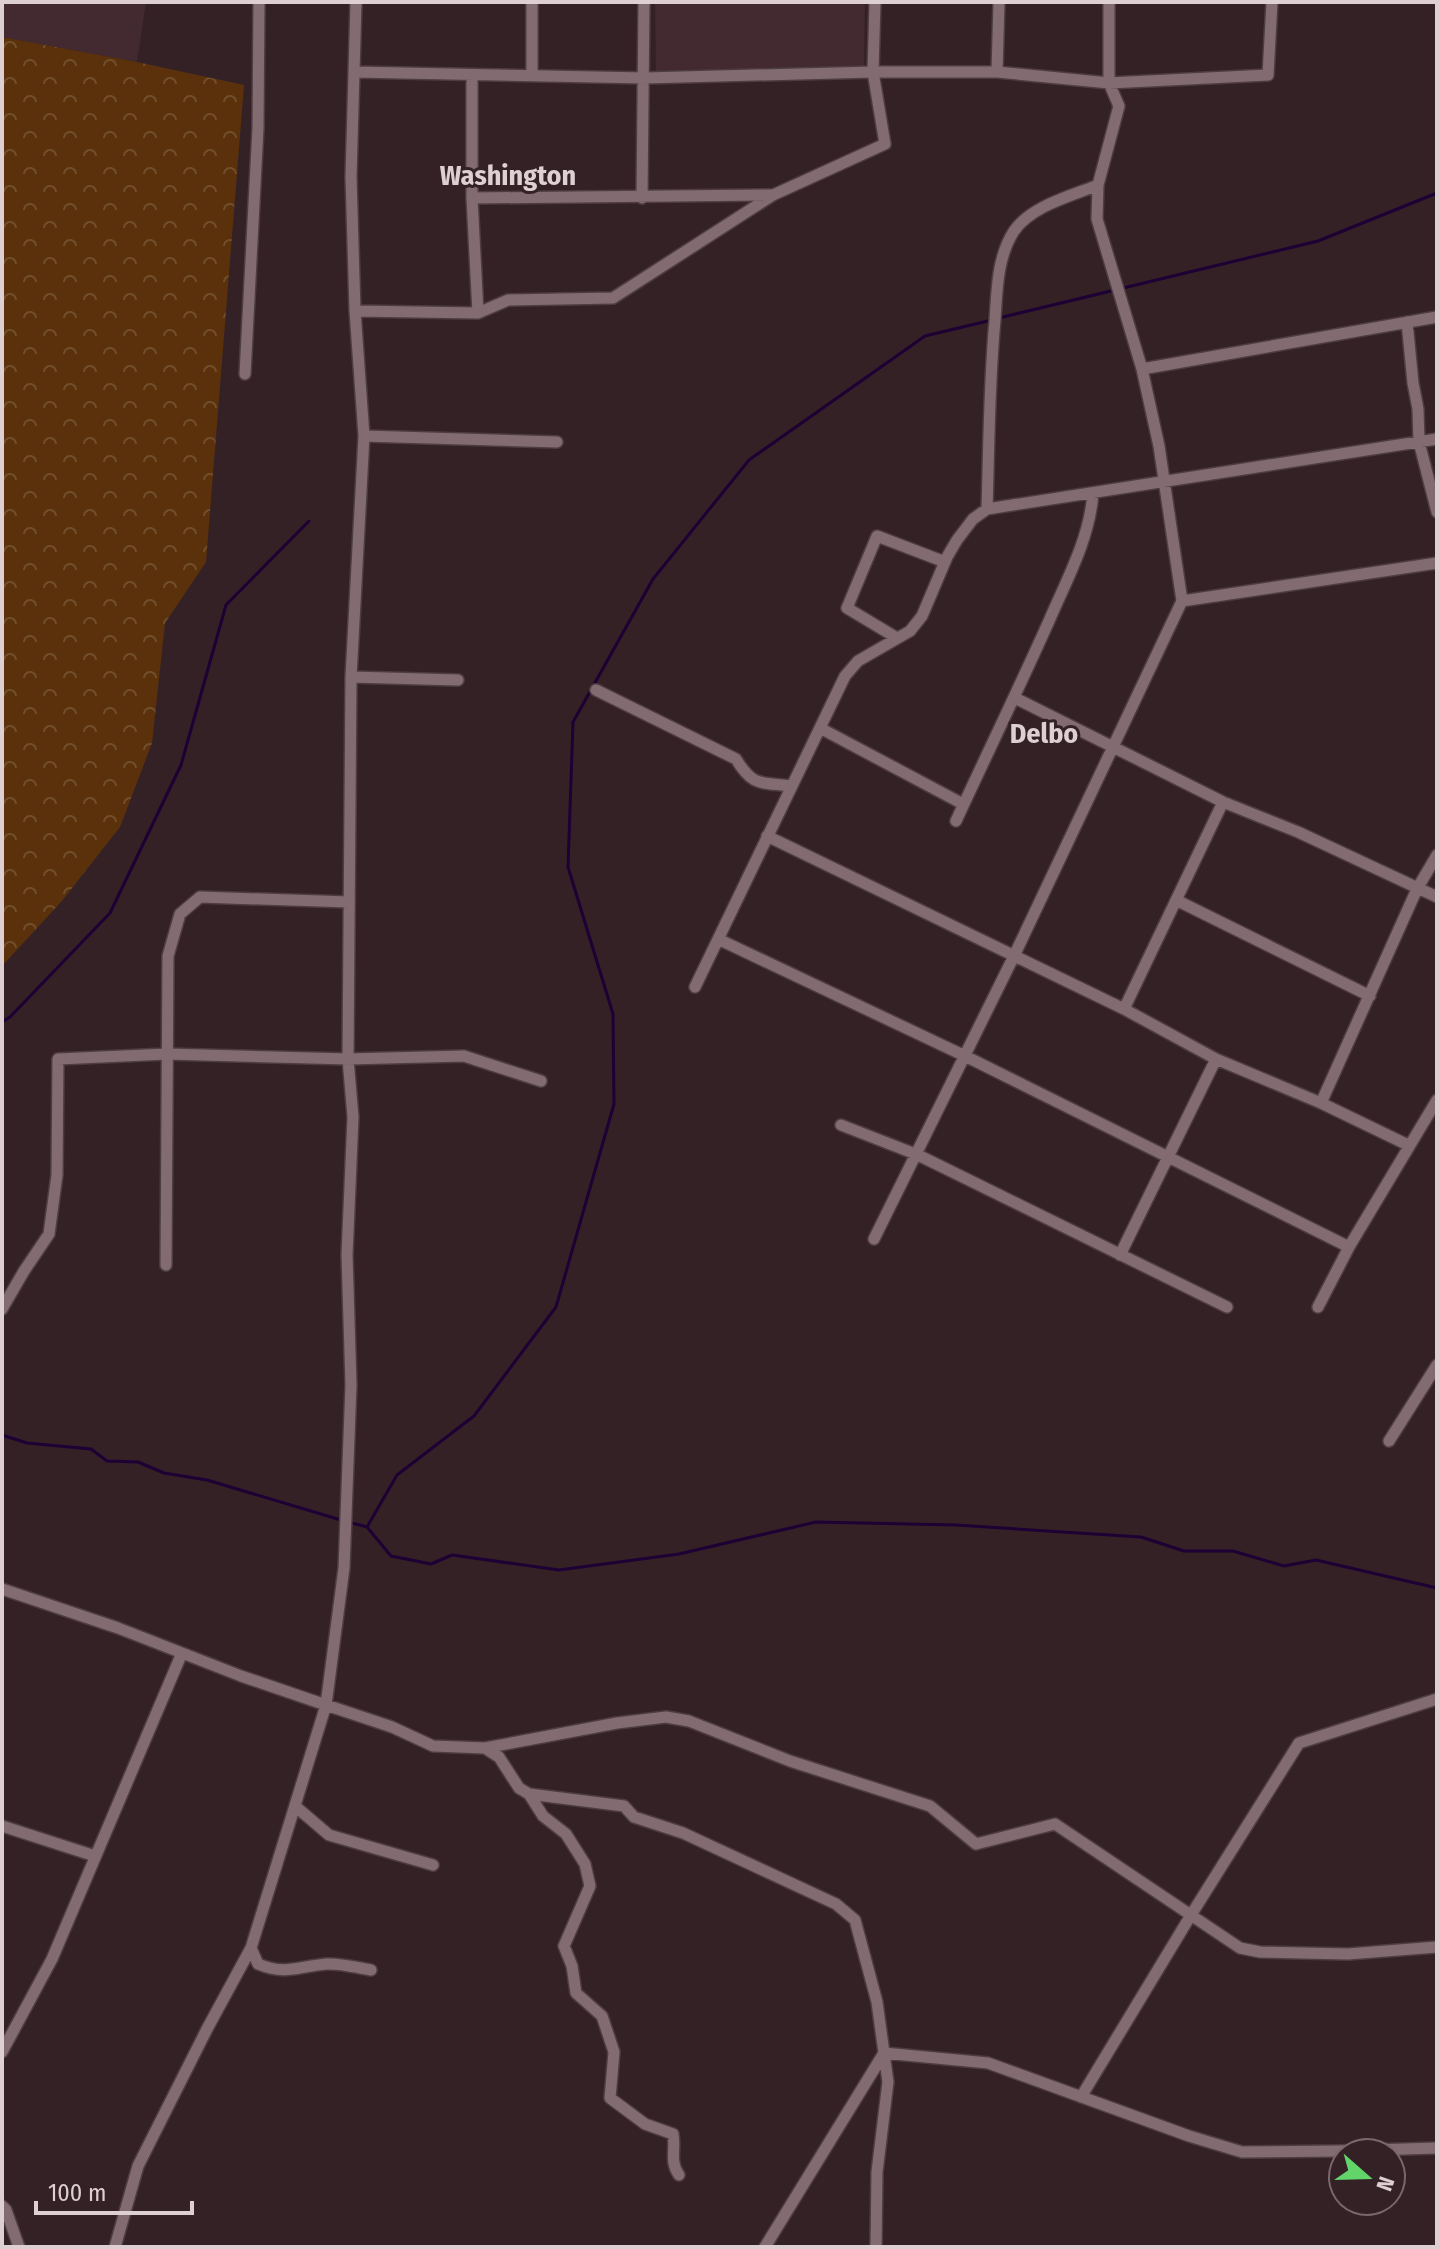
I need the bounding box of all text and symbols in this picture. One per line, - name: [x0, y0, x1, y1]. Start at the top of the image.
- district label: Washington: [440, 159, 576, 192]
- district label: Delbo: [1010, 717, 1078, 750]
- north arrow: [1327, 2137, 1407, 2217]
- scale bar: [36, 2165, 192, 2215]
- text: N: [1370, 2173, 1400, 2194]
- text: 100 m: [48, 2179, 106, 2207]

